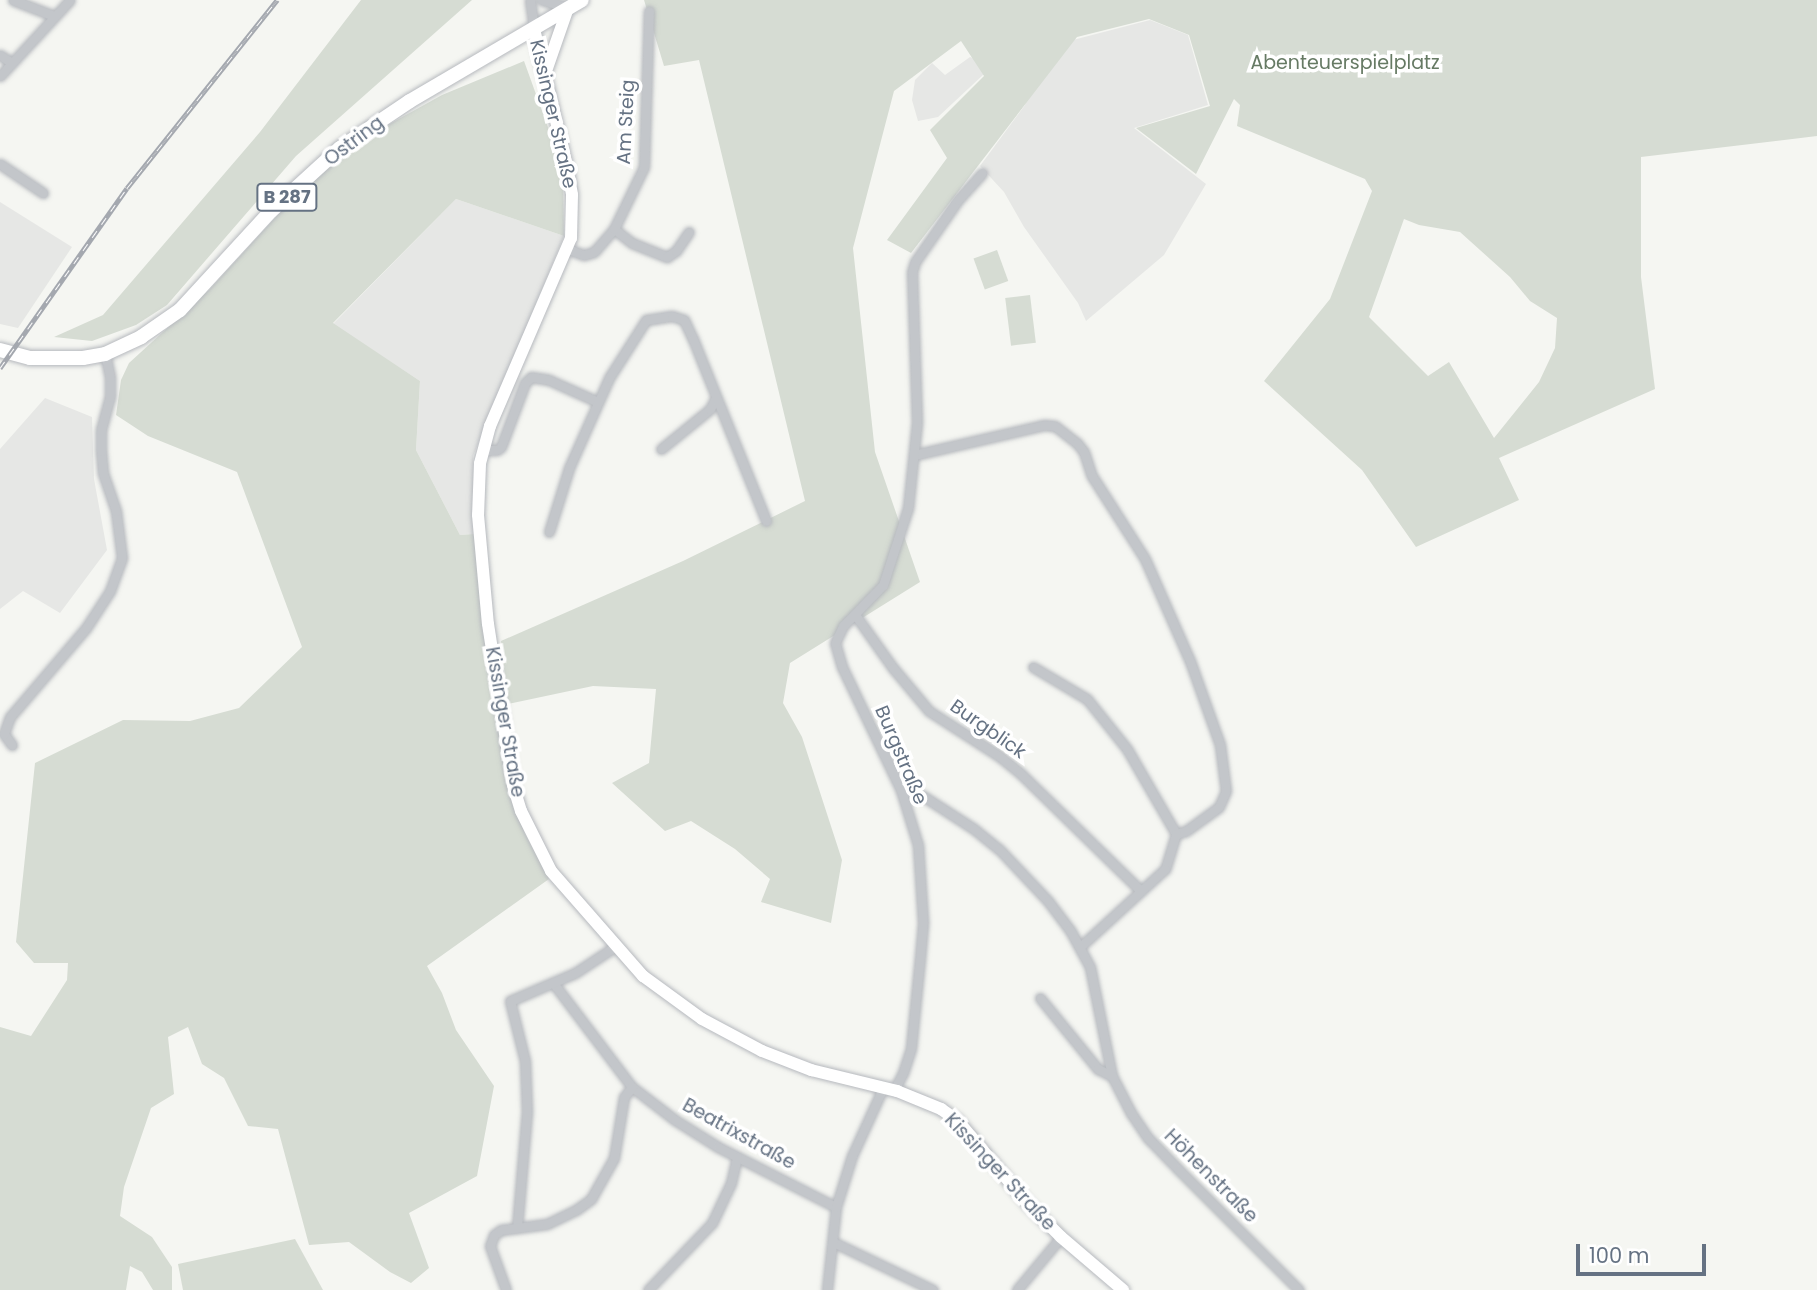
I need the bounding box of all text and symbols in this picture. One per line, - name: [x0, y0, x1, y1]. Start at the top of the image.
- street label: Kissinger Straße: [525, 37, 581, 191]
- park label: Abenteuerspielplatz: [1250, 52, 1440, 74]
- street label: Am Steig: [612, 79, 640, 165]
- street label: Ostring: [320, 111, 388, 171]
- road number: B 287: [256, 182, 318, 212]
- street label: Kissinger Straße: [481, 645, 529, 799]
- street label: Burgblick: [946, 695, 1030, 763]
- street label: Burgstraße: [870, 702, 932, 808]
- street label: Beatrixstraße: [679, 1094, 799, 1174]
- street label: Kissinger Straße: [940, 1109, 1060, 1235]
- street label: Höhenstraße: [1159, 1124, 1263, 1228]
- scale bar: [1579, 1230, 1708, 1274]
- text: 100 m: [1589, 1241, 1649, 1270]

